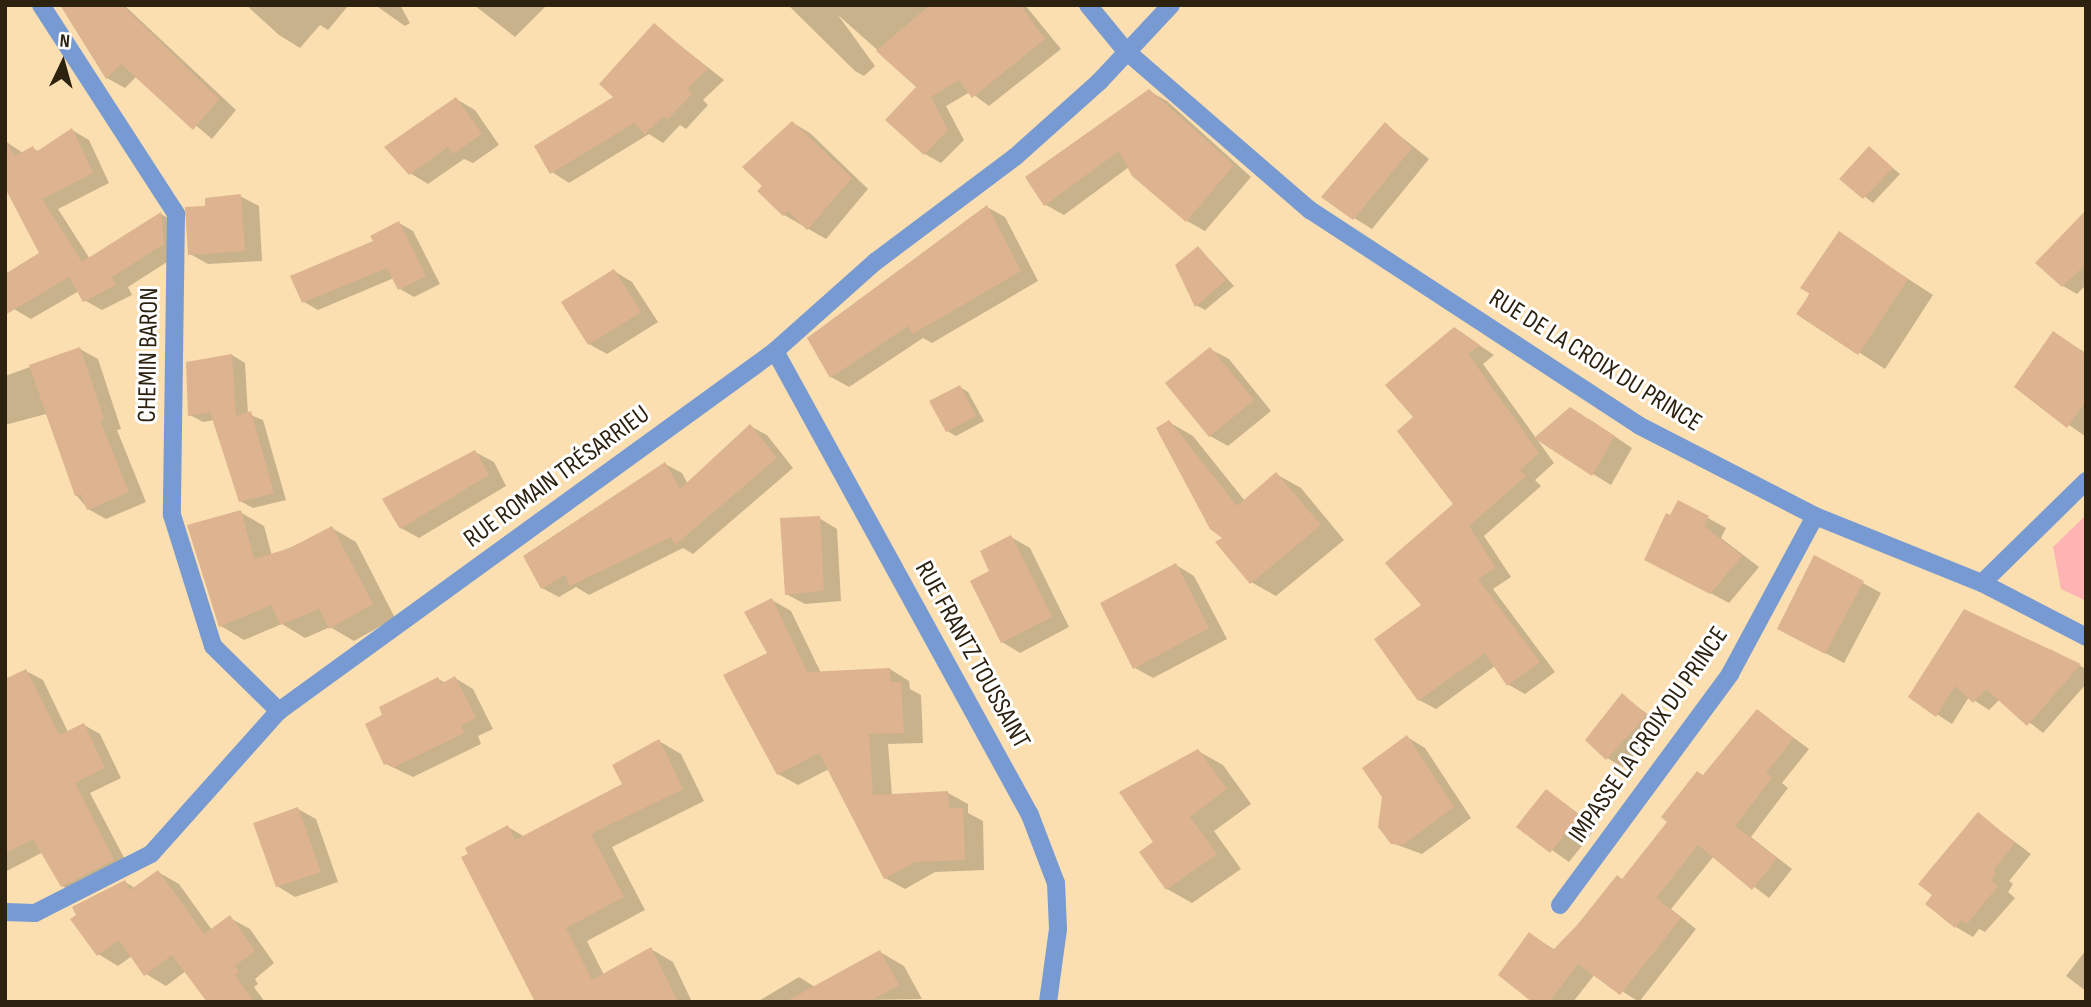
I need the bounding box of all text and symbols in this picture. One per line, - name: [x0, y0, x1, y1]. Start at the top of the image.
- north arrow: [28, 28, 98, 98]
- text: N: [59, 30, 71, 53]
- street label: RUE DE LA CROIX DU PRINCE: [1483, 283, 1707, 439]
- street label: CHEMIN BARON: [132, 287, 166, 423]
- street label: RUE ROMAIN TRÉSARRIEU: [458, 399, 656, 555]
- street label: RUE FRANTZ TOUSSAINT: [908, 556, 1036, 754]
- street label: IMPASSE LA CROIX DU PRINCE: [1563, 621, 1735, 849]

